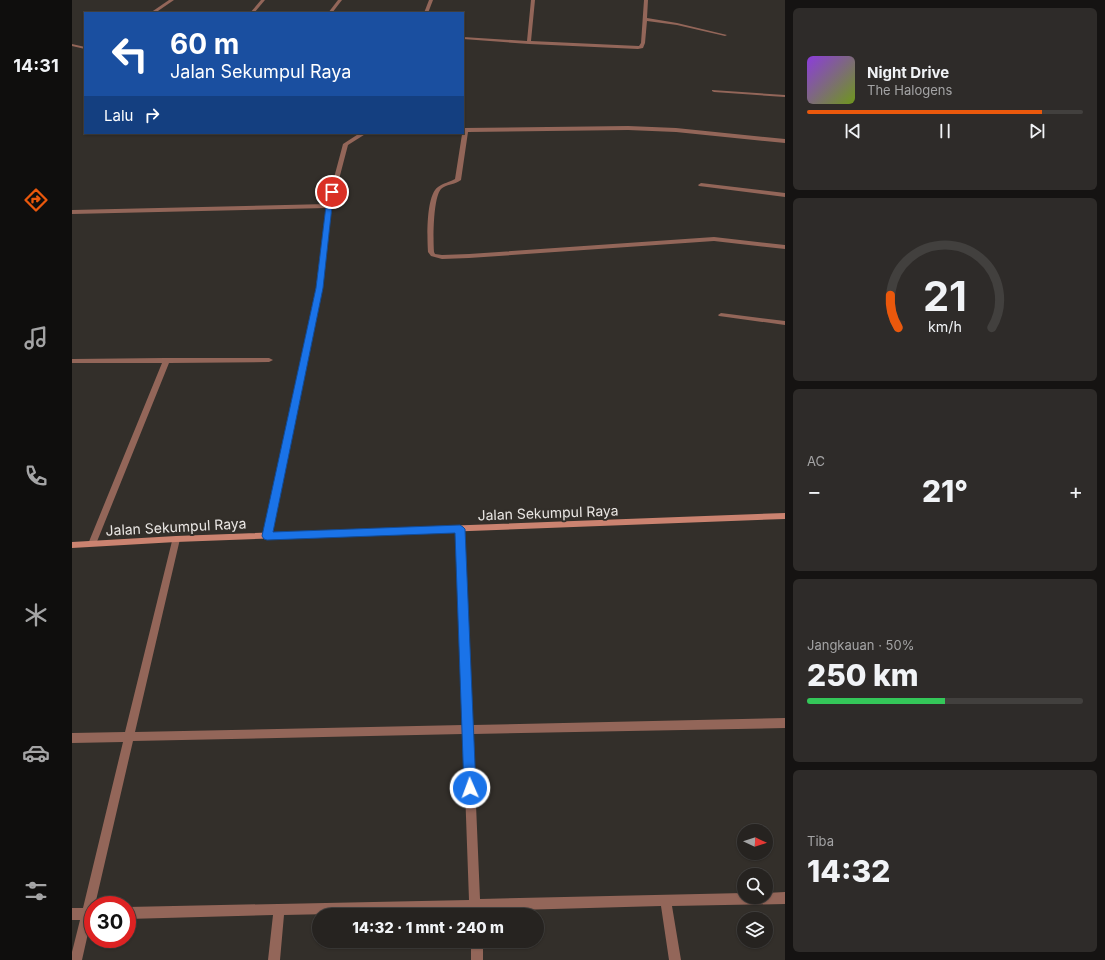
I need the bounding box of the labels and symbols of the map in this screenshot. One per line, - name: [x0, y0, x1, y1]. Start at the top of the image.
- pin: [315, 175, 349, 209]
- street label: Jalan Sekumpul Raya: [477, 502, 619, 523]
- street label: Jalan Sekumpul Raya: [105, 514, 247, 539]
- position arrow: [449, 767, 491, 809]
- north arrow: [737, 824, 773, 860]
- speed limit sign: 30: [84, 896, 136, 948]

